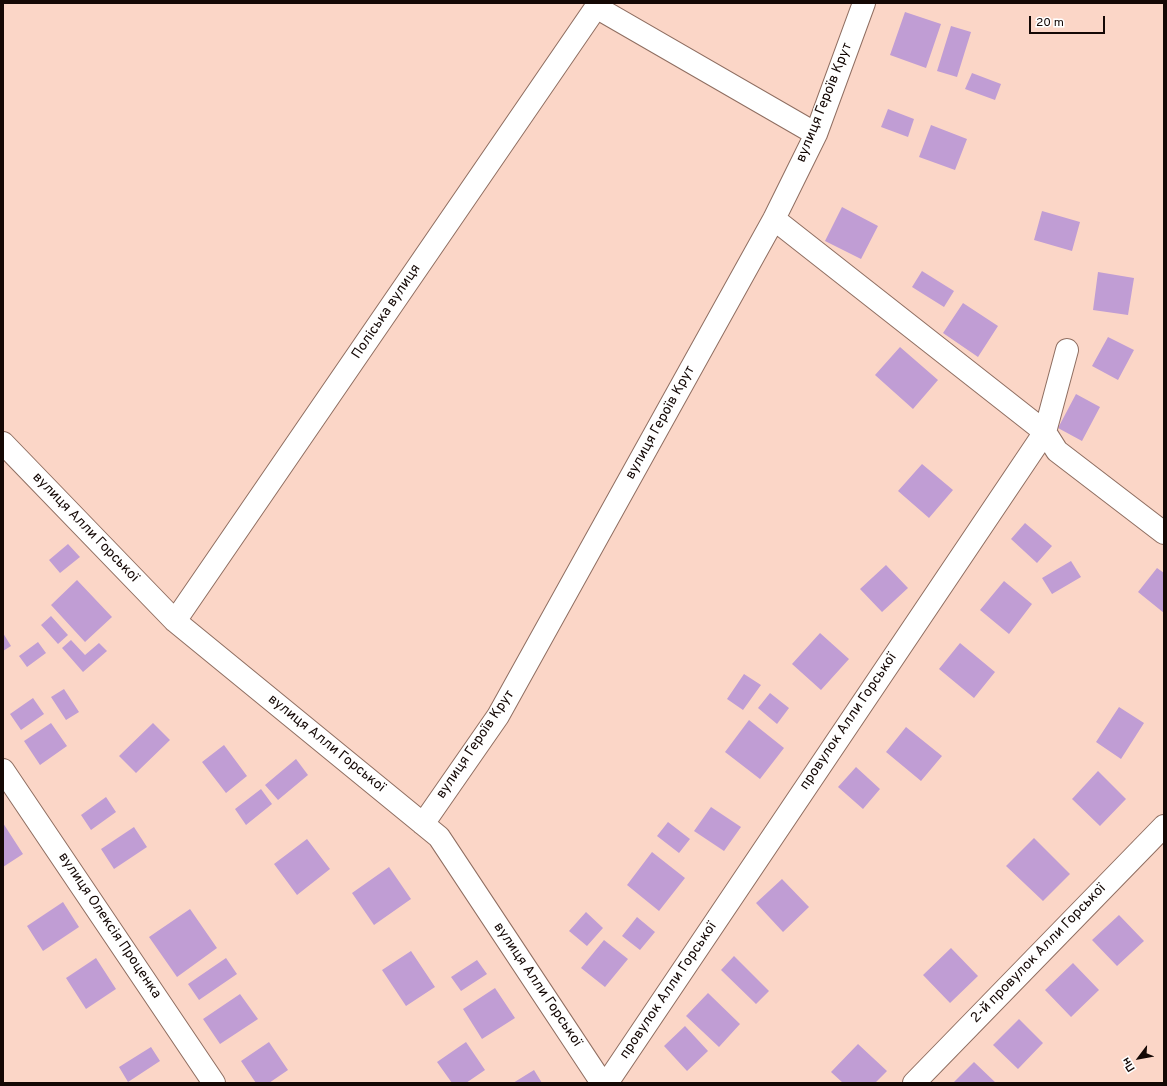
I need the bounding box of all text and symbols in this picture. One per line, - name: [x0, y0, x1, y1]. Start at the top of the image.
- scale bar: [1031, 8, 1107, 34]
- text: 20 m: [1036, 15, 1064, 31]
- street label: вулиця Героїв Крут: [793, 41, 857, 165]
- street label: Поліська вулиця: [349, 261, 425, 363]
- street label: вулиця Героїв Крут: [623, 363, 699, 483]
- street label: вулиця Алли Горської: [28, 470, 142, 586]
- street label: провулок Алли Горської: [797, 650, 901, 794]
- street label: вулиця Героїв Крут: [433, 687, 519, 803]
- street label: вулиця Алли Горської: [264, 692, 388, 796]
- street label: вулиця Олексія Проценка: [54, 850, 164, 1002]
- street label: 2-й провулок Алли Горської: [968, 881, 1110, 1027]
- street label: провулок Алли Горської: [617, 919, 721, 1063]
- street label: вулиця Алли Горської: [489, 920, 585, 1050]
- north arrow: [1119, 1038, 1159, 1078]
- text: Пн: [1119, 1054, 1139, 1074]

